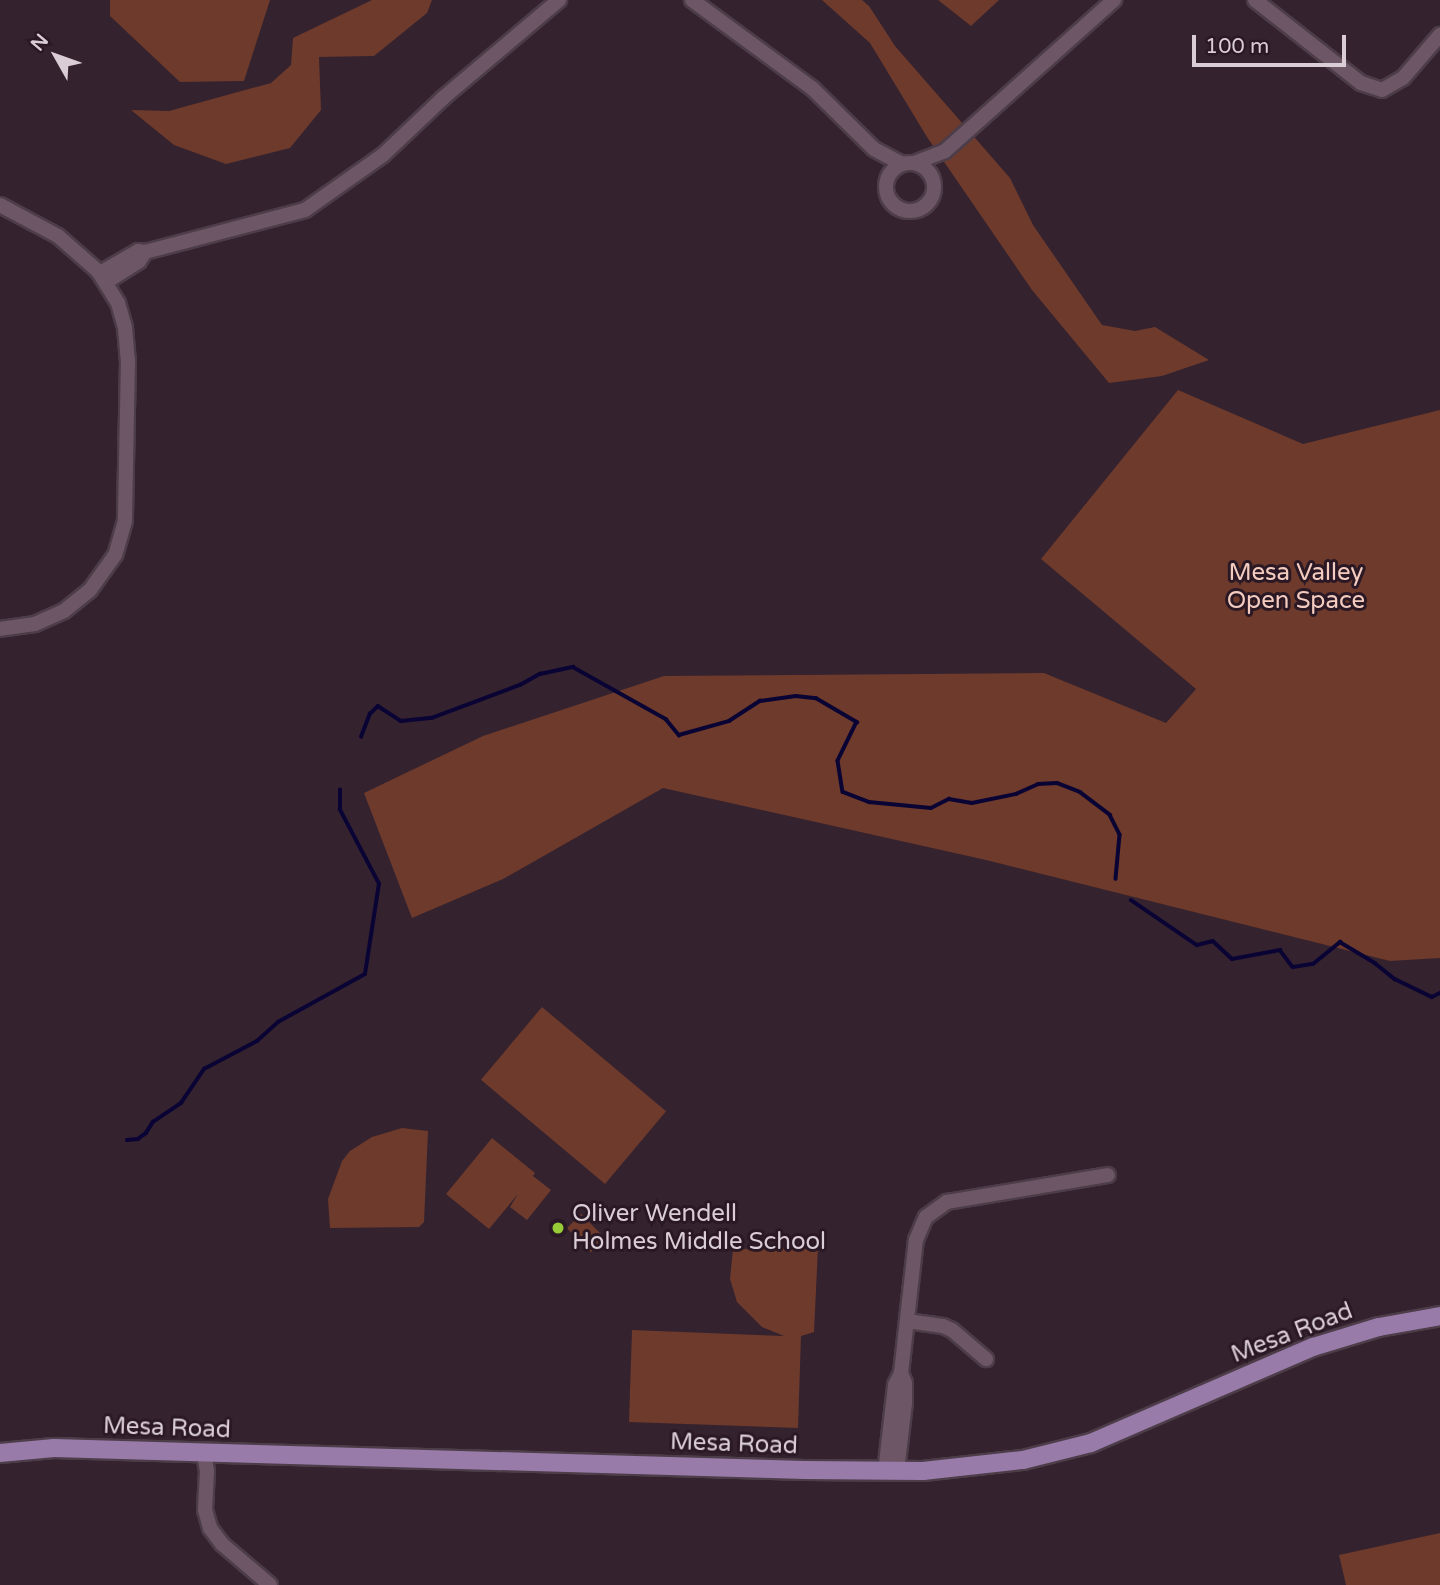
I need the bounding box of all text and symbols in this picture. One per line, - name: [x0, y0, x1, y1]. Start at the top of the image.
- north arrow: [21, 21, 91, 91]
- scale bar: [1195, 21, 1349, 65]
- text: N: [27, 30, 53, 55]
- text: 100 m: [1205, 34, 1269, 59]
- park label: Mesa Valley Open Space: [1227, 559, 1365, 615]
- place label: Oliver Wendell Holmes Middle School: [572, 1200, 826, 1256]
- marker: Oliver Wendell Holmes Middle School: [550, 1220, 566, 1236]
- street label: Mesa Road: [1227, 1297, 1357, 1369]
- street label: Mesa Road: [103, 1411, 231, 1445]
- street label: Mesa Road: [670, 1427, 798, 1461]

